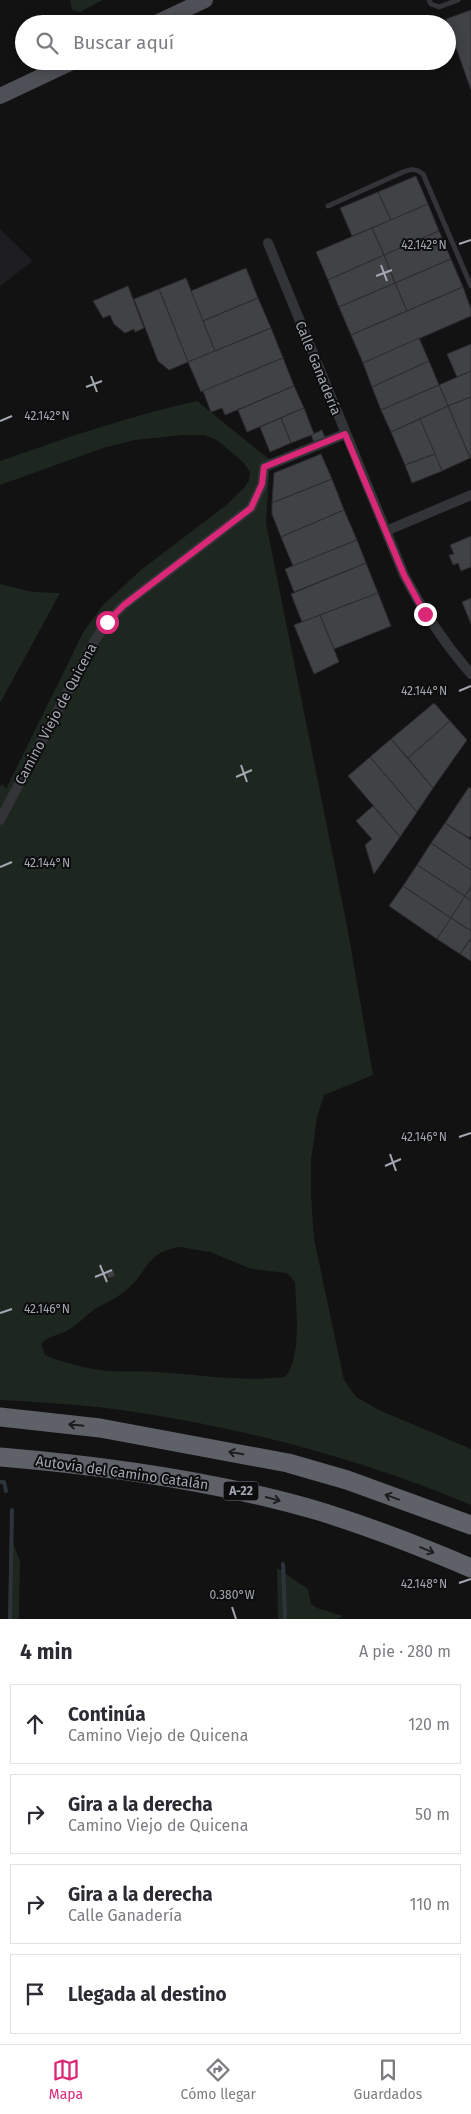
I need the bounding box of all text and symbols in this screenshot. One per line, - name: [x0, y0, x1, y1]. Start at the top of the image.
- search box: [15, 15, 456, 70]
- icon: search: [33, 29, 61, 57]
- text: Buscar aquí: [73, 31, 174, 54]
- text: 42.142°N: [401, 238, 447, 252]
- street label: Calle Ganadería: [291, 319, 345, 417]
- text: 42.142°N: [24, 409, 70, 423]
- route end: [414, 603, 437, 626]
- route start: [96, 611, 119, 634]
- street label: Camino Viejo de Quicena: [11, 640, 101, 788]
- text: 42.144°N: [401, 684, 447, 698]
- text: 42.144°N: [24, 856, 70, 870]
- text: 42.146°N: [401, 1130, 447, 1144]
- text: 42.146°N: [24, 1302, 70, 1316]
- one-way arrow: [68, 1420, 84, 1430]
- one-way arrow: [229, 1447, 245, 1457]
- street label: Autovía del Camino Catalán: [35, 1452, 209, 1494]
- road number: A-22: [224, 1482, 258, 1500]
- one-way arrow: [385, 1492, 401, 1501]
- one-way arrow: [264, 1495, 280, 1505]
- one-way arrow: [419, 1545, 434, 1555]
- text: 42.148°N: [401, 1577, 447, 1591]
- text: 0.380°W: [209, 1588, 255, 1602]
- text: 4 min: [20, 1639, 73, 1665]
- text: A pie · 280 m: [359, 1642, 451, 1661]
- text: Continúa: [68, 1703, 146, 1726]
- icon: ahead: [21, 1710, 49, 1738]
- text: 120 m: [408, 1715, 450, 1734]
- text: Camino Viejo de Quicena: [68, 1726, 248, 1745]
- text: Gira a la derecha: [68, 1793, 213, 1816]
- icon: right: [21, 1800, 49, 1828]
- text: 50 m: [415, 1805, 450, 1824]
- text: Camino Viejo de Quicena: [68, 1816, 248, 1835]
- text: Gira a la derecha: [68, 1883, 213, 1906]
- icon: right: [21, 1890, 49, 1918]
- text: 110 m: [409, 1895, 450, 1914]
- text: Calle Ganadería: [68, 1906, 182, 1925]
- icon: arrive: [21, 1980, 49, 2008]
- text: Llegada al destino: [68, 1983, 227, 2006]
- tab: Mapa: [49, 2056, 83, 2103]
- tab: Cómo llegar: [181, 2056, 256, 2103]
- tab: Guardados: [354, 2056, 422, 2103]

